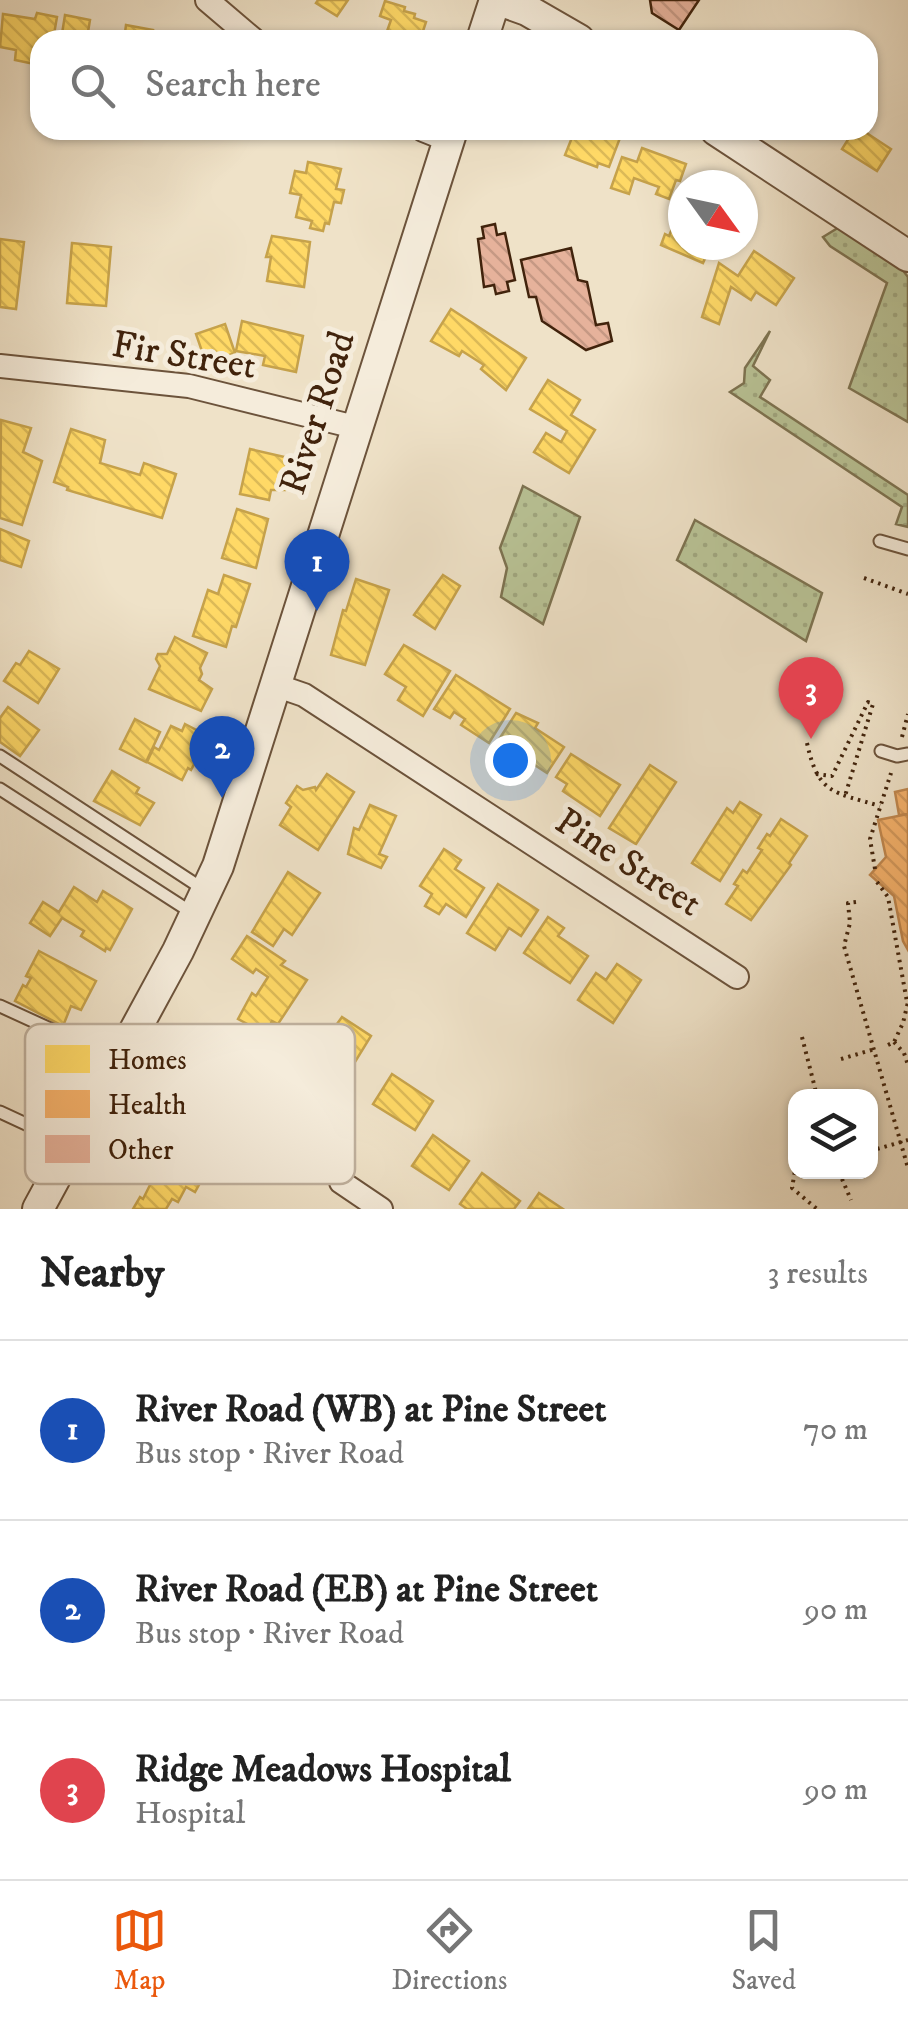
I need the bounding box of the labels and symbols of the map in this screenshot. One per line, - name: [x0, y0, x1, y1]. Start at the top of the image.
- north arrow: [668, 170, 758, 260]
- street label: Fir Street: [109, 321, 259, 391]
- street label: River Road: [269, 325, 367, 500]
- pin: 1: [284, 528, 350, 611]
- pin: 3: [778, 656, 844, 739]
- pin: 2: [190, 716, 254, 798]
- your location: [485, 735, 536, 786]
- street label: Pine Street: [546, 798, 710, 928]
- legend: [25, 1024, 355, 1184]
- text: Homes: [108, 1043, 187, 1078]
- text: Health: [108, 1088, 187, 1123]
- text: Other: [108, 1133, 174, 1168]

